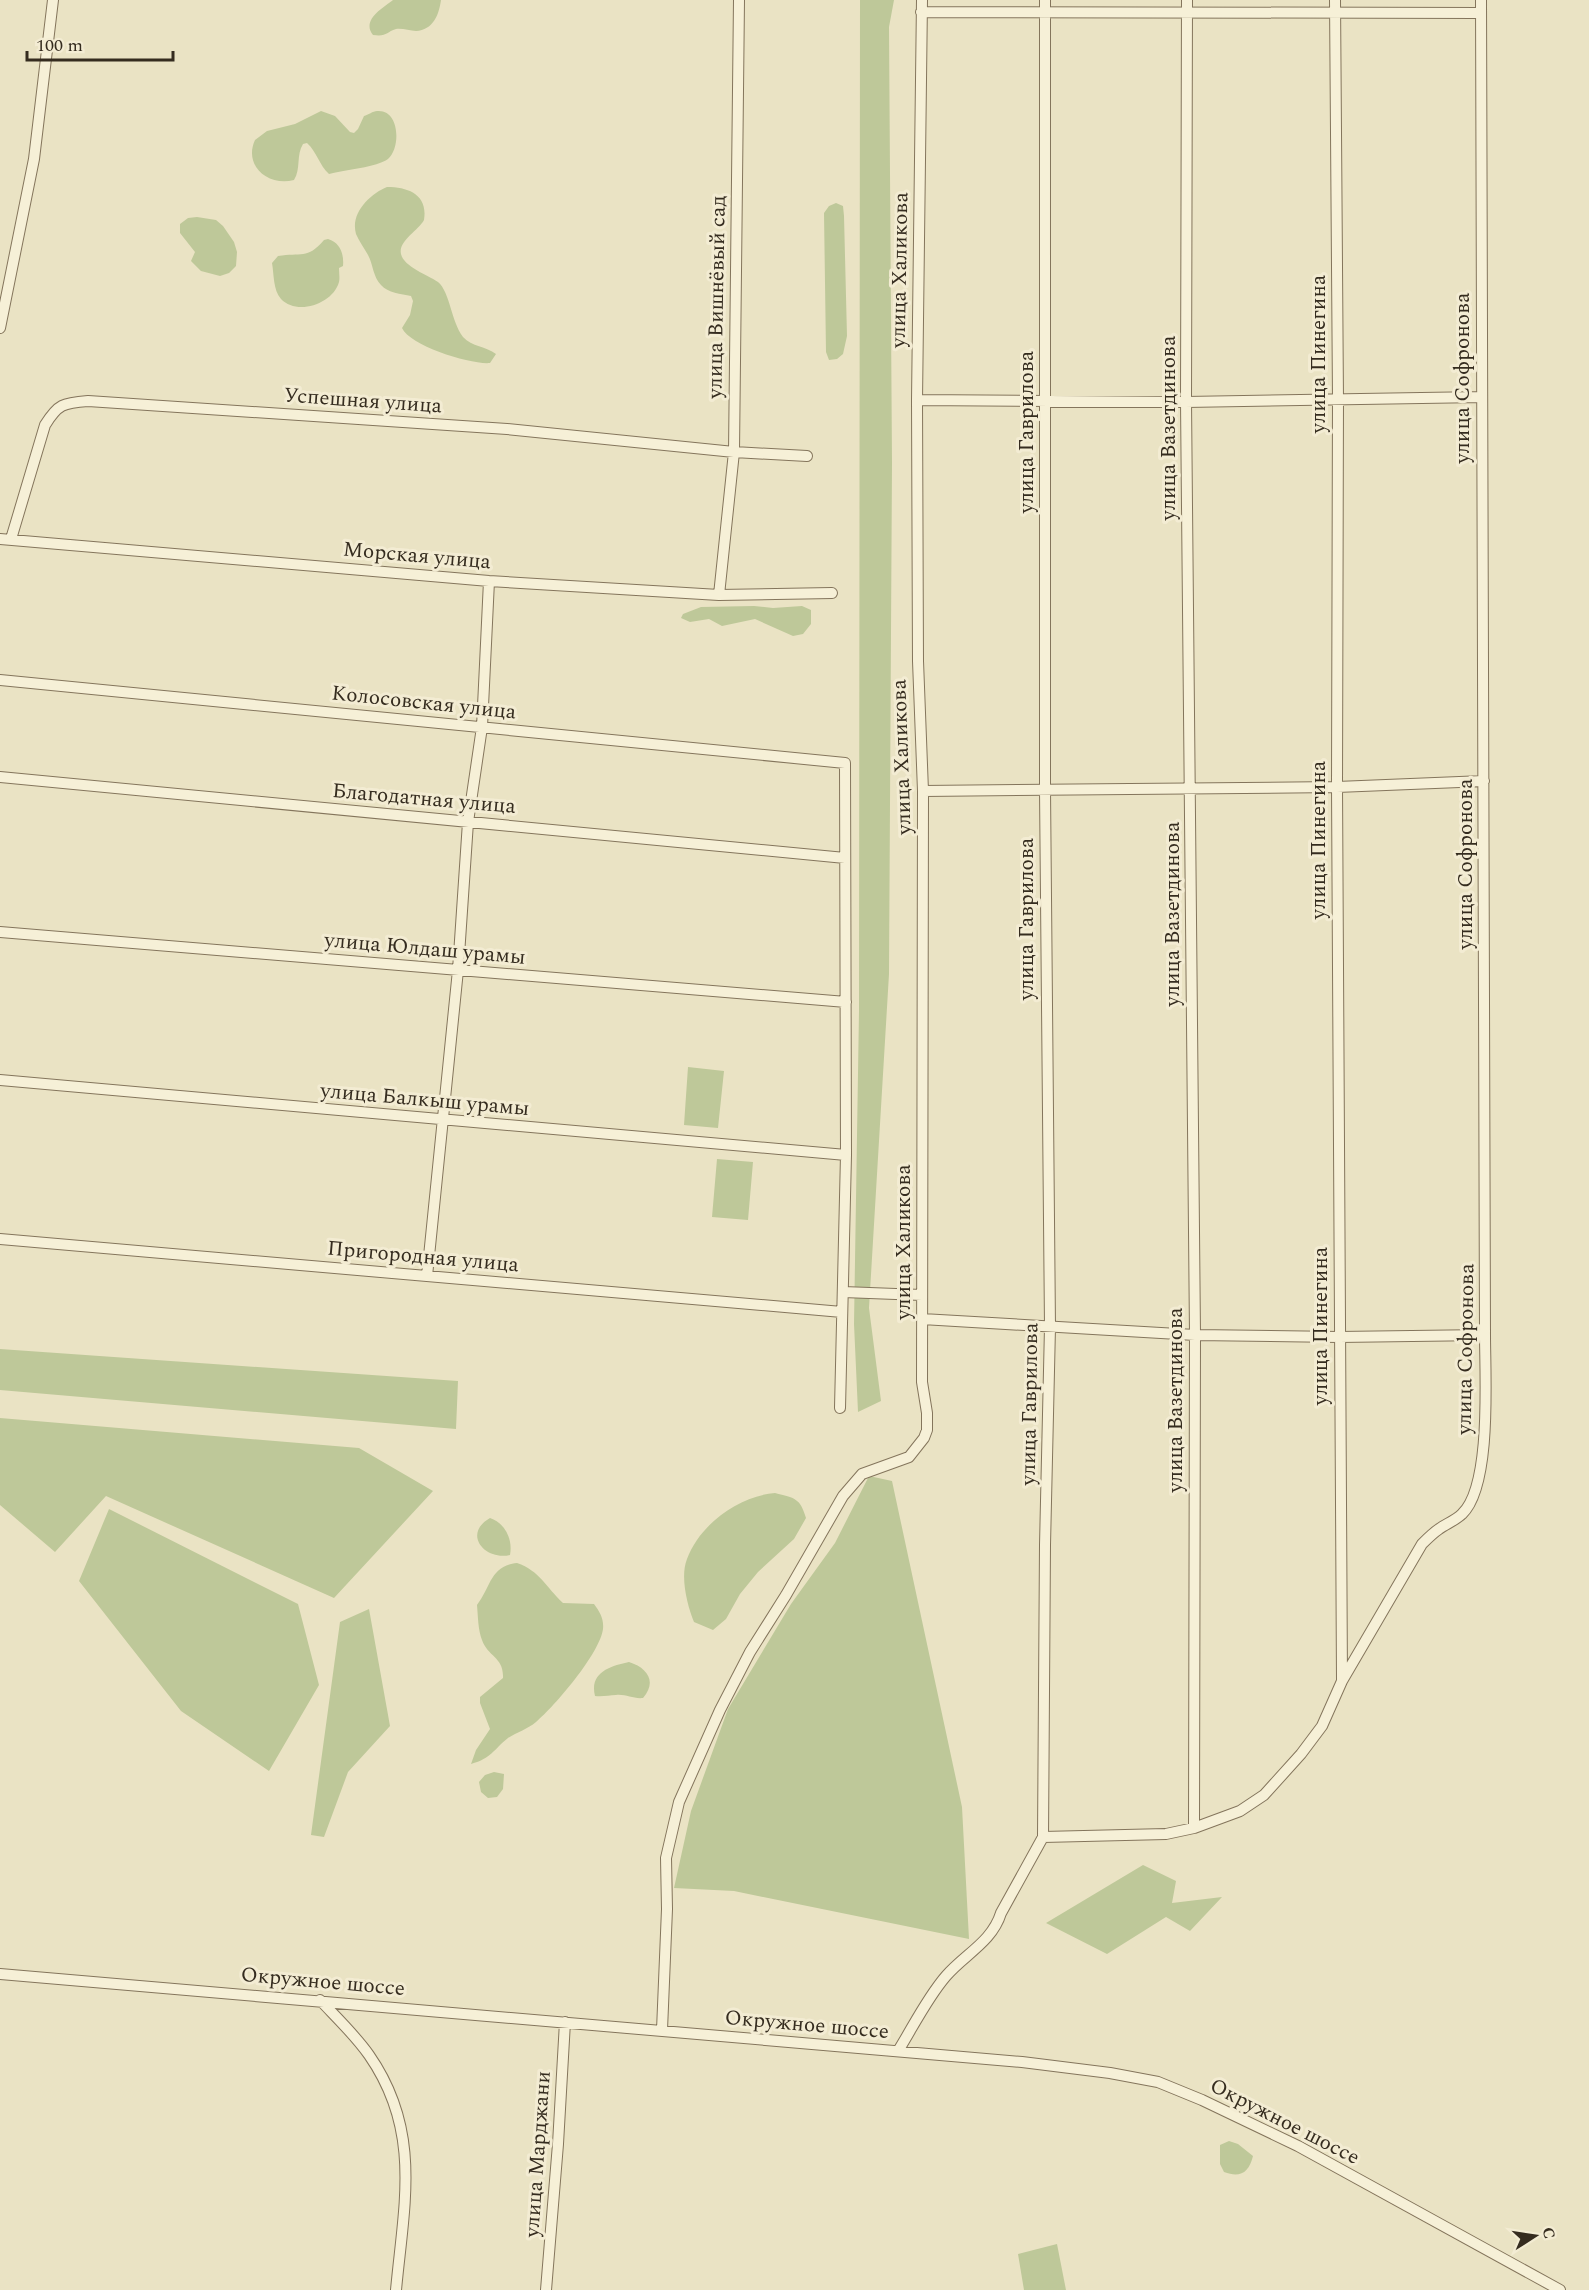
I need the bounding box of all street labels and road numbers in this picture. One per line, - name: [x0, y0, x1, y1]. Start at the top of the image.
- street label: улица Халикова: [883, 191, 917, 349]
- street label: улица Вишнёвый сад: [699, 195, 735, 400]
- street label: улица Пинегина: [1303, 274, 1335, 434]
- street label: улица Софронова: [1447, 292, 1479, 465]
- street label: улица Вазетдинова: [1153, 335, 1185, 521]
- street label: улица Гаврилова: [1011, 350, 1043, 514]
- street label: Успешная улица: [283, 380, 444, 423]
- street label: Морская улица: [342, 534, 493, 578]
- street label: Колосовская улица: [330, 677, 518, 729]
- street label: улица Халикова: [883, 678, 921, 836]
- street label: улица Пинегина: [1303, 760, 1335, 920]
- street label: Благодатная улица: [331, 775, 518, 823]
- street label: улица Софронова: [1450, 778, 1482, 951]
- street label: улица Вазетдинова: [1157, 821, 1189, 1007]
- street label: улица Гаврилова: [1011, 837, 1043, 1001]
- street label: улица Юлдаш урамы: [322, 924, 527, 974]
- street label: улица Балкыш урамы: [318, 1075, 531, 1125]
- street label: улица Халикова: [888, 1163, 920, 1321]
- street label: Пригородная улица: [326, 1233, 521, 1281]
- street label: улица Пинегина: [1305, 1246, 1337, 1406]
- street label: улица Софронова: [1448, 1262, 1484, 1436]
- street label: улица Вазетдинова: [1160, 1307, 1192, 1493]
- street label: улица Гаврилова: [1013, 1322, 1047, 1487]
- street label: Окружное шоссе: [239, 1959, 406, 2005]
- street label: Окружное шоссе: [723, 2002, 890, 2048]
- street label: улица Марджани: [516, 2070, 560, 2239]
- street label: Окружное шоссе: [1204, 2070, 1365, 2174]

